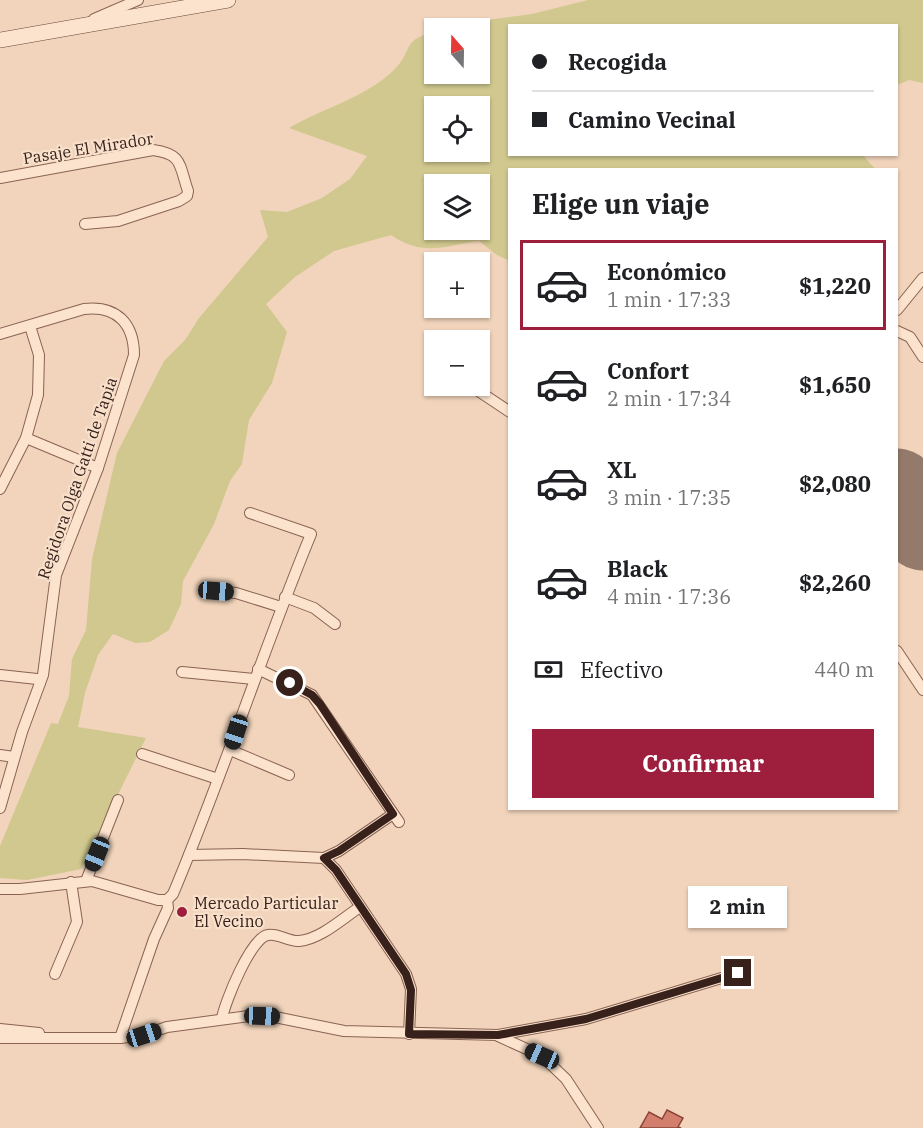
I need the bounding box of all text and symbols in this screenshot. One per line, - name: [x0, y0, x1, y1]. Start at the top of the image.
- north arrow: [424, 18, 490, 84]
- map controls: [424, 18, 490, 396]
- text: Recogida: [568, 47, 667, 76]
- button: locate: [424, 96, 490, 162]
- text: Camino Vecinal: [568, 105, 736, 134]
- street label: Pasaje El Mirador: [21, 128, 155, 168]
- button: layers: [424, 174, 490, 240]
- text: Elige un viaje: [532, 186, 710, 221]
- button: +: [424, 252, 490, 318]
- text: Económico: [607, 257, 726, 286]
- icon: car: [535, 258, 589, 312]
- text: $1,220: [799, 271, 871, 300]
- text: 1 min · 17:33: [607, 286, 731, 313]
- button: −: [424, 330, 490, 396]
- text: Confort: [607, 356, 689, 385]
- icon: car: [535, 357, 589, 411]
- text: $1,650: [799, 370, 871, 399]
- street label: Regidora Olga Gatti de Tapia: [33, 374, 121, 582]
- text: 2 min · 17:34: [607, 385, 731, 412]
- text: XL: [607, 455, 637, 484]
- icon: car: [535, 456, 589, 510]
- text: $2,080: [799, 469, 871, 498]
- text: 3 min · 17:35: [607, 484, 731, 511]
- text: Black: [607, 554, 668, 583]
- icon: car: [535, 555, 589, 609]
- text: $2,260: [799, 568, 871, 597]
- car: [197, 581, 235, 601]
- text: 4 min · 17:36: [607, 583, 731, 610]
- icon: cash: [532, 653, 565, 686]
- text: Efectivo: [580, 655, 663, 684]
- text: 440 m: [814, 656, 874, 683]
- route start: [276, 669, 303, 696]
- car: [222, 712, 250, 752]
- button: Confirmar: [532, 729, 874, 798]
- car: [82, 834, 112, 874]
- callout: 2 min: [688, 886, 788, 928]
- place label: Mercado Particular El Vecino: [194, 893, 338, 931]
- text: 2 min: [710, 893, 766, 920]
- marker: Mercado Particular El Vecino: [175, 905, 189, 919]
- route end: [724, 959, 751, 986]
- car: [244, 1006, 280, 1026]
- car: [124, 1021, 164, 1049]
- car: [522, 1040, 562, 1072]

